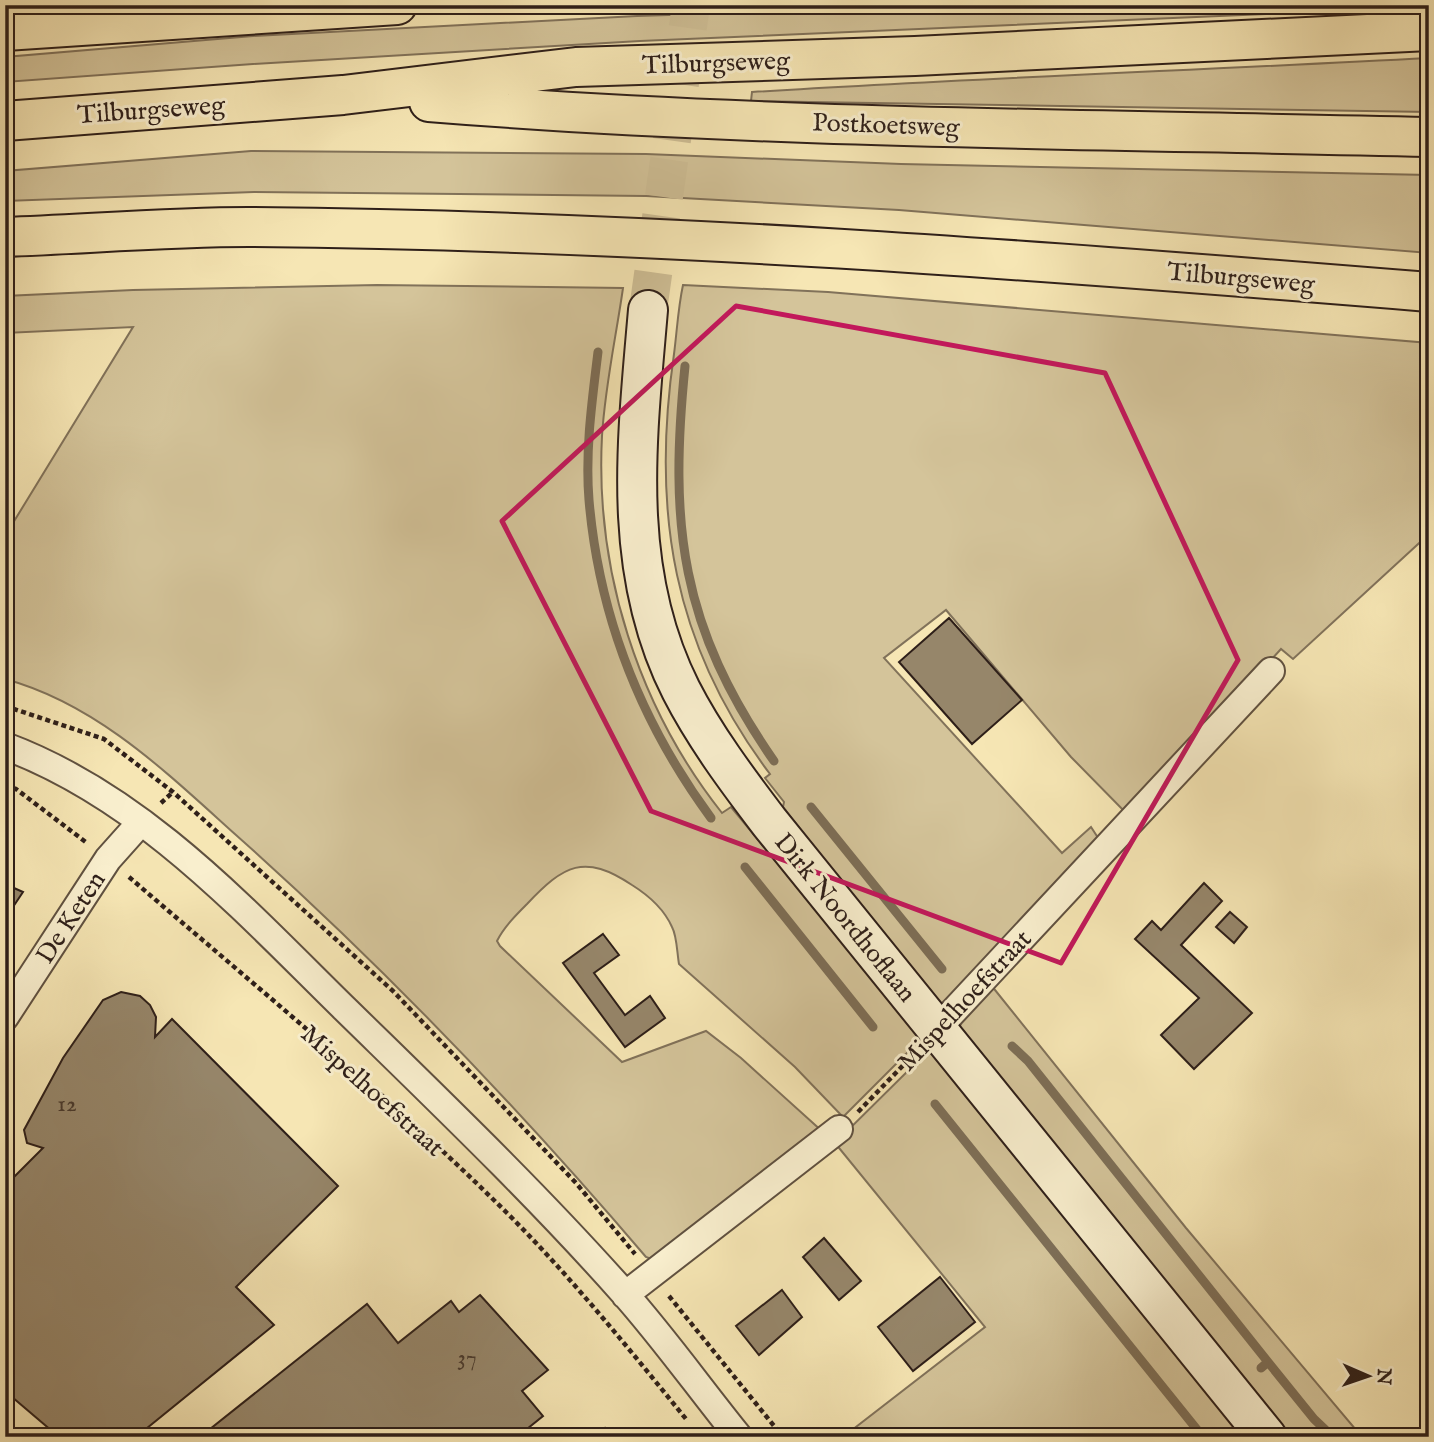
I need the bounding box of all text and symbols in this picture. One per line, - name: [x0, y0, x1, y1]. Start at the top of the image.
- street label: Tilburgseweg: [642, 44, 791, 83]
- street label: Tilburgseweg: [76, 89, 227, 132]
- street label: Postkoetsweg: [812, 106, 961, 145]
- street label: Tilburgseweg: [1166, 256, 1317, 301]
- street label: Dirk Noordhoflaan: [767, 827, 923, 1009]
- street label: De Keten: [29, 865, 113, 970]
- street label: Mispelhoefstraat: [891, 923, 1039, 1079]
- street label: Mispelhoefstraat: [293, 1018, 451, 1164]
- house number: 12: [57, 1090, 77, 1119]
- north arrow: [1332, 1340, 1402, 1410]
- house number: 37: [457, 1344, 477, 1373]
- text: N: [1371, 1367, 1395, 1386]

